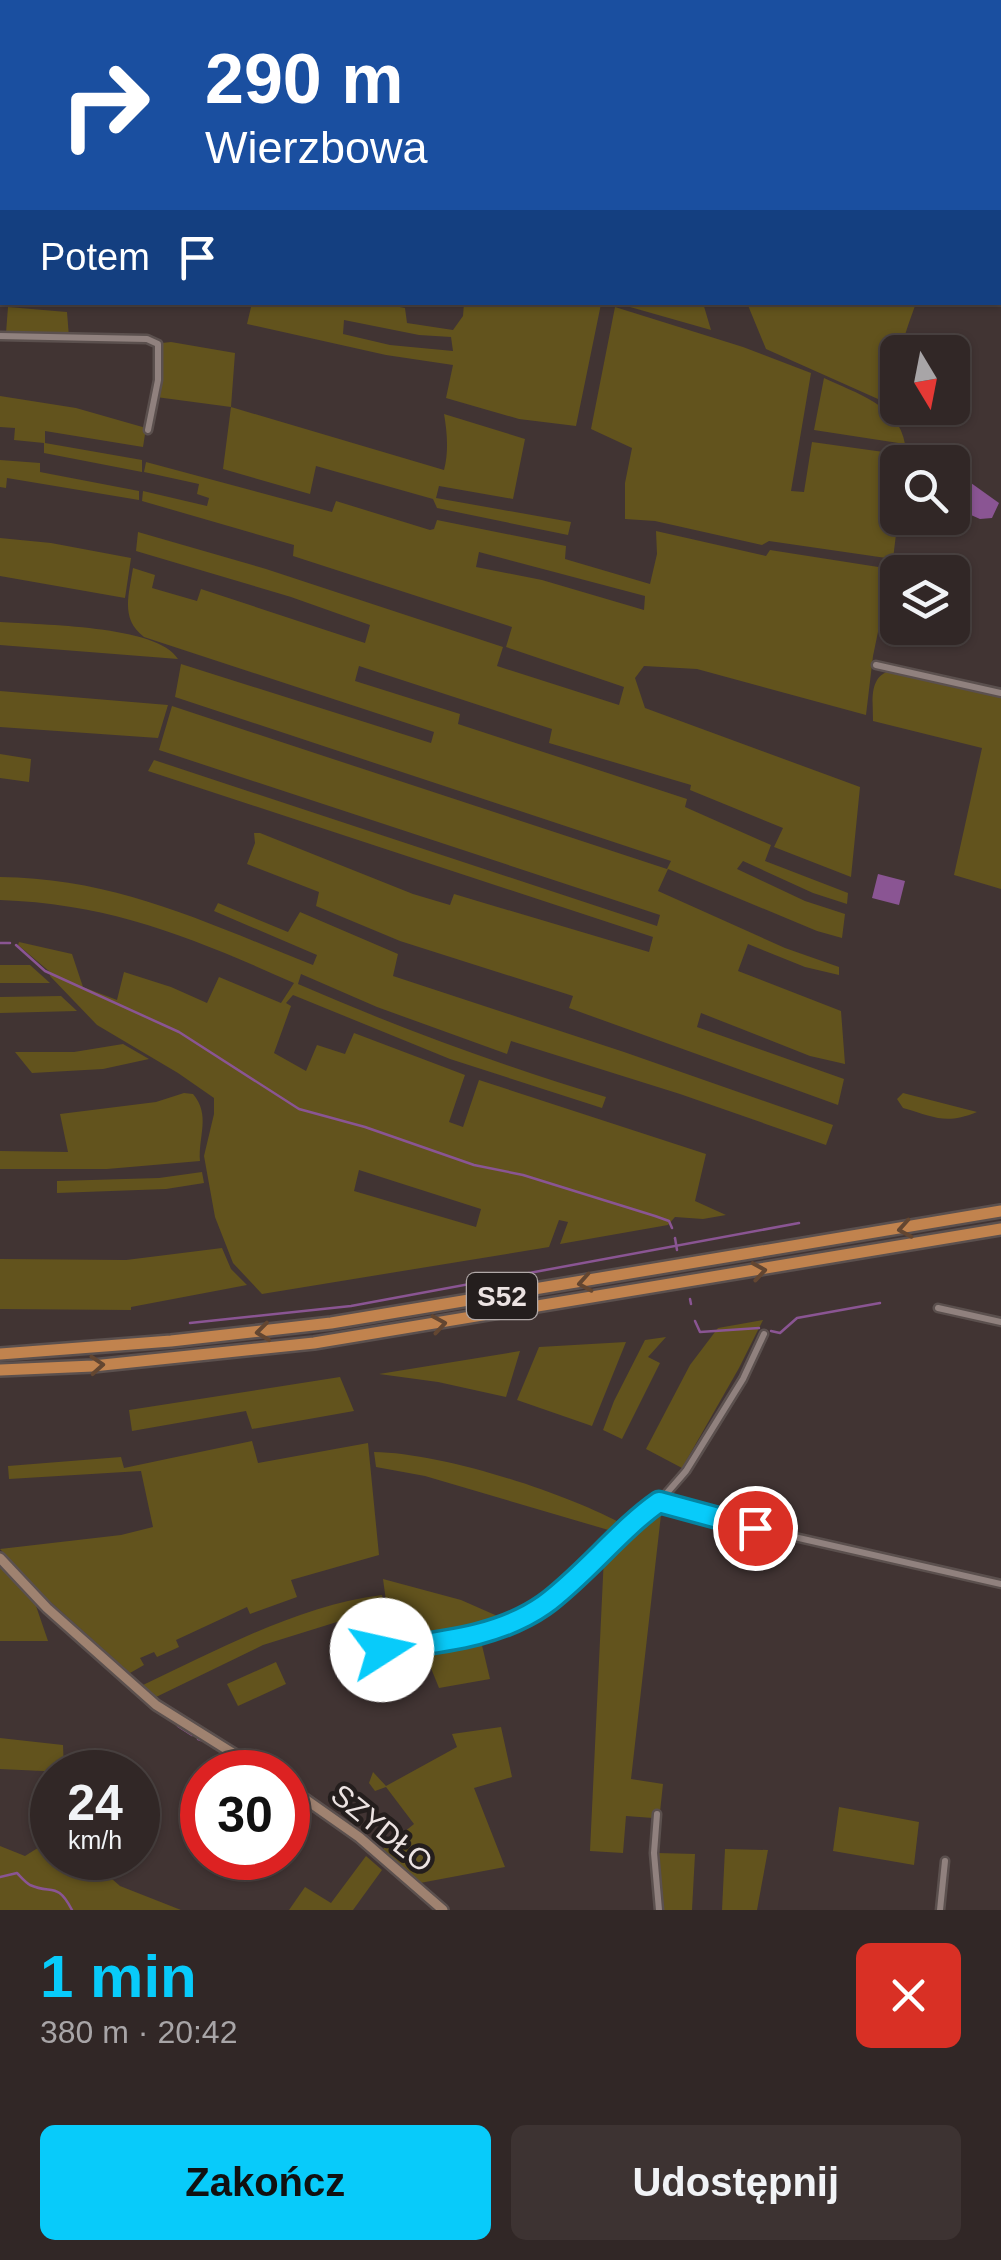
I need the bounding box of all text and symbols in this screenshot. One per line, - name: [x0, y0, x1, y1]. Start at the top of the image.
- icon: right: [40, 40, 170, 170]
- text: 290 m: [205, 40, 403, 118]
- text: Wierzbowa: [205, 122, 428, 173]
- icon: arrive: [170, 230, 225, 285]
- text: Potem: [40, 236, 150, 278]
- north arrow: [880, 335, 970, 425]
- map controls: [880, 335, 970, 645]
- button: search: [880, 445, 970, 535]
- button: layers: [880, 555, 970, 645]
- one-way arrow: [897, 1218, 913, 1239]
- one-way arrow: [751, 1261, 767, 1282]
- one-way arrow: [576, 1271, 593, 1292]
- road number: S52: [467, 1273, 537, 1319]
- one-way arrow: [430, 1315, 447, 1336]
- one-way arrow: [255, 1320, 272, 1341]
- one-way arrow: [90, 1355, 106, 1377]
- pin: [713, 1486, 798, 1571]
- icon: arrive: [728, 1501, 783, 1556]
- position arrow: [330, 1598, 434, 1702]
- speed limit sign: 30: [180, 1750, 310, 1880]
- text: 24: [67, 1775, 123, 1831]
- street label: SZYDŁO: [325, 1777, 439, 1879]
- text: km/h: [68, 1826, 122, 1854]
- text: 1 min: [40, 1943, 197, 2010]
- button: close: [856, 1943, 961, 2048]
- text: 380 m · 20:42: [40, 2014, 237, 2050]
- button: Zakończ: [40, 2125, 491, 2240]
- button: Udostępnij: [511, 2125, 961, 2240]

